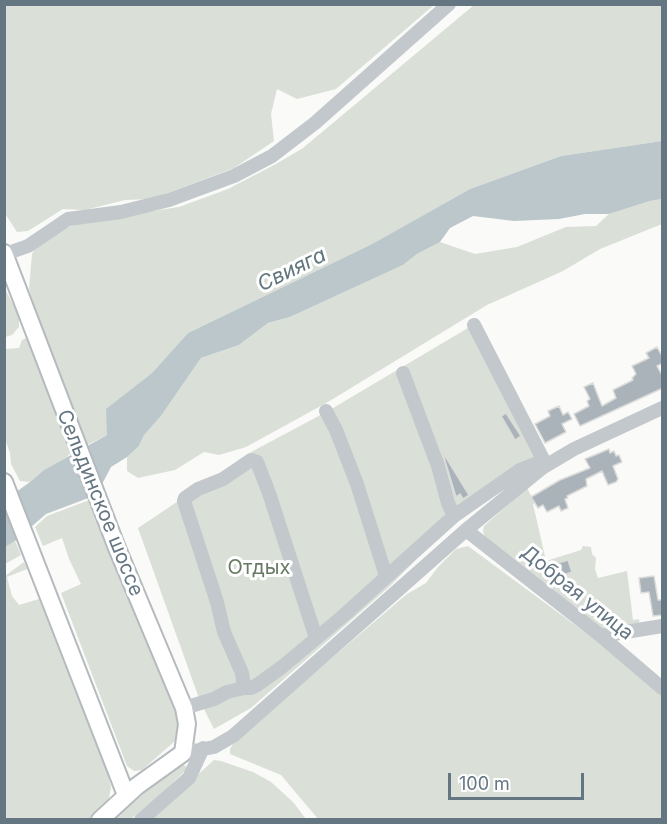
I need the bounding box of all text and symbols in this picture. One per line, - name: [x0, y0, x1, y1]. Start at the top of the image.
- water label: Свияга: [254, 243, 330, 297]
- street label: Сельдинское шоссе: [52, 406, 148, 600]
- street label: Добрая улица: [516, 540, 638, 646]
- park label: Отдых: [228, 556, 290, 580]
- scale bar: [451, 761, 588, 799]
- text: 100 m: [459, 773, 510, 794]

